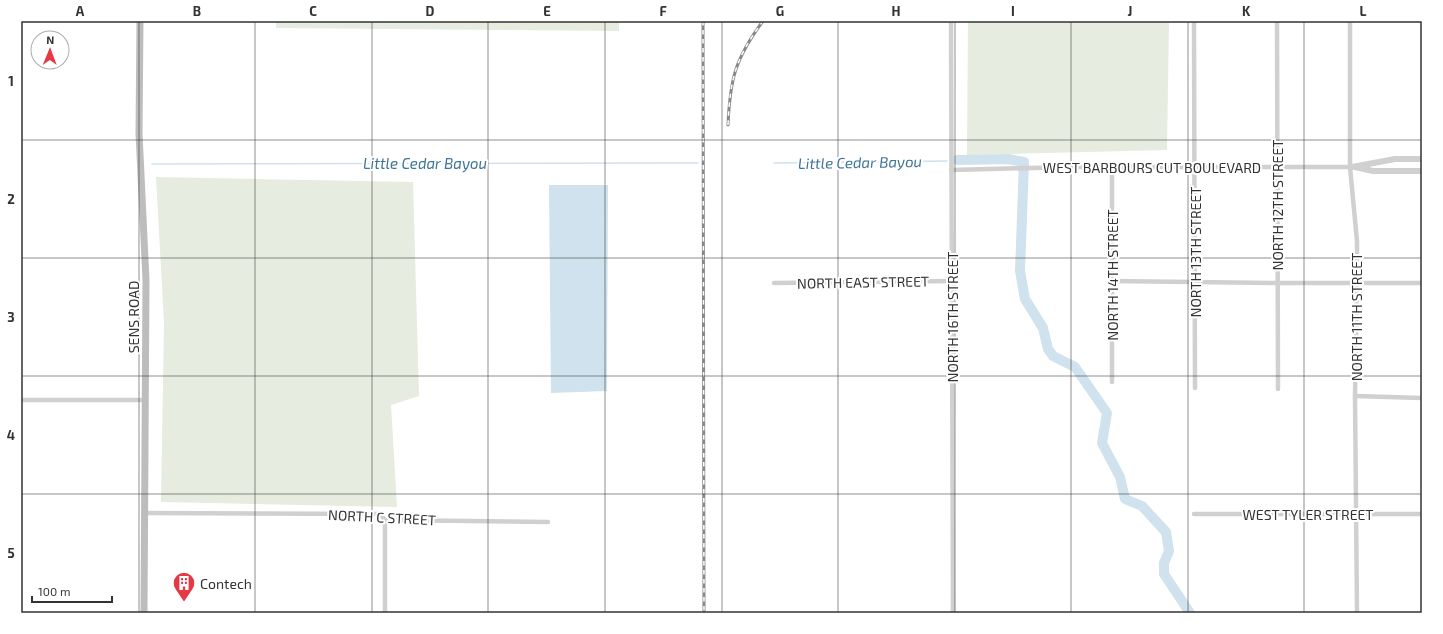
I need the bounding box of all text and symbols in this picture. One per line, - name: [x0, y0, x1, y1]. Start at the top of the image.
- text: A: [76, 3, 85, 19]
- text: B: [193, 3, 201, 19]
- text: C: [309, 3, 317, 19]
- text: D: [426, 3, 435, 19]
- text: E: [543, 3, 551, 19]
- text: F: [659, 3, 667, 19]
- text: G: [776, 3, 784, 19]
- text: H: [892, 3, 901, 19]
- text: I: [1011, 3, 1015, 19]
- text: J: [1128, 3, 1132, 19]
- text: K: [1242, 3, 1251, 19]
- text: L: [1360, 3, 1367, 19]
- north arrow: [30, 30, 70, 70]
- text: N: [46, 33, 54, 46]
- text: 1: [8, 73, 14, 89]
- street label: NORTH 12TH STREET: [1269, 140, 1286, 270]
- water label: Little Cedar Bayou: [798, 152, 922, 173]
- water label: Little Cedar Bayou: [363, 154, 487, 173]
- street label: WEST BARBOURS CUT BOULEVARD: [1043, 159, 1261, 176]
- street label: NORTH 13TH STREET: [1187, 187, 1204, 317]
- text: 2: [7, 191, 15, 207]
- street label: NORTH 14TH STREET: [1104, 209, 1121, 341]
- street label: NORTH 16TH STREET: [944, 252, 961, 382]
- street label: NORTH 11TH STREET: [1348, 253, 1365, 381]
- street label: NORTH EAST STREET: [797, 272, 929, 292]
- street label: SENS ROAD: [125, 281, 142, 353]
- text: 3: [7, 309, 15, 325]
- text: 4: [7, 427, 15, 443]
- street label: NORTH C STREET: [328, 506, 436, 528]
- street label: WEST TYLER STREET: [1243, 506, 1373, 523]
- text: 5: [7, 545, 15, 561]
- building icon: Contech: [171, 570, 197, 603]
- place label: Contech: [200, 575, 252, 592]
- scale bar: [32, 578, 112, 604]
- text: 100 m: [38, 584, 70, 598]

